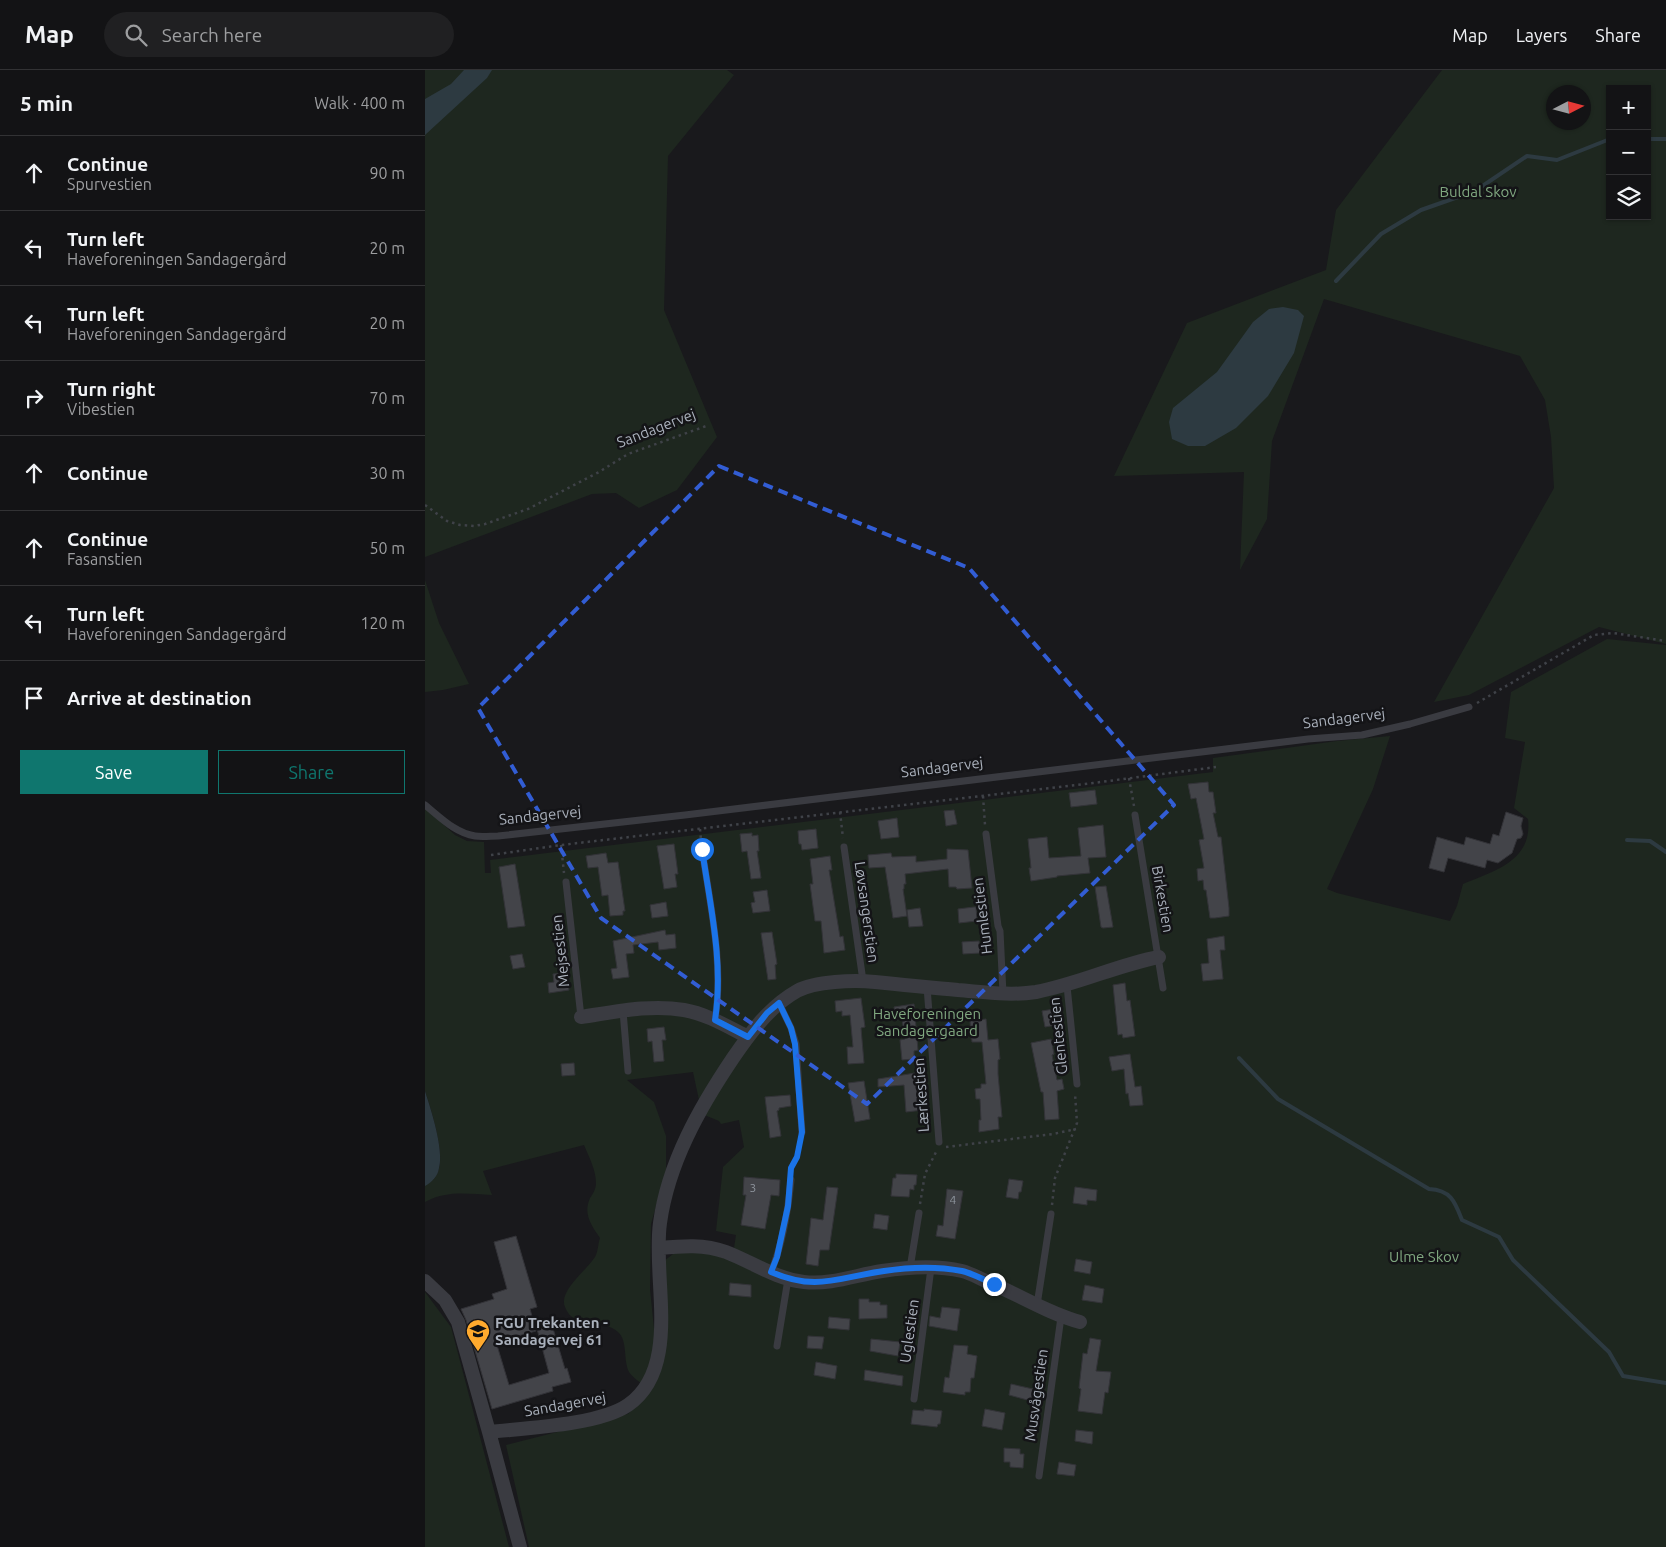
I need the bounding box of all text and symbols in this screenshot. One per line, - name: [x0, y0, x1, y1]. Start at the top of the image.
- search box: [104, 12, 454, 57]
- text: Map: [25, 21, 74, 48]
- icon: search: [122, 21, 150, 49]
- text: Search here: [162, 24, 262, 46]
- text: Map: [1452, 25, 1488, 45]
- text: Layers: [1516, 25, 1567, 45]
- text: Share: [1595, 25, 1641, 45]
- north arrow: [1546, 85, 1591, 130]
- map controls: [1606, 85, 1651, 220]
- button: +: [1606, 85, 1651, 130]
- text: 5 min: [20, 91, 73, 115]
- text: Walk · 400 m: [314, 94, 405, 112]
- button: −: [1606, 130, 1651, 175]
- text: Continue: [67, 153, 148, 175]
- icon: ahead: [20, 159, 48, 187]
- text: 90 m: [369, 164, 405, 182]
- text: Spurvestien: [67, 175, 152, 193]
- button: layers: [1606, 175, 1651, 220]
- park label: Buldal Skov: [1439, 183, 1517, 200]
- text: Turn left: [67, 228, 145, 250]
- icon: left: [20, 234, 48, 262]
- text: 20 m: [369, 239, 405, 257]
- text: Haveforeningen Sandagergård: [67, 250, 287, 268]
- text: Turn left: [67, 303, 145, 325]
- icon: left: [20, 309, 48, 337]
- text: 20 m: [369, 314, 405, 332]
- text: Haveforeningen Sandagergård: [67, 325, 287, 343]
- text: Turn right: [67, 378, 155, 400]
- icon: right: [20, 384, 48, 412]
- text: 70 m: [369, 389, 405, 407]
- text: Vibestien: [67, 400, 135, 418]
- street label: Sandagervej: [614, 405, 698, 451]
- icon: ahead: [20, 459, 48, 487]
- text: Continue: [67, 462, 148, 484]
- text: 30 m: [369, 464, 405, 482]
- text: Continue: [67, 528, 148, 550]
- icon: ahead: [20, 534, 48, 562]
- text: 50 m: [369, 539, 405, 557]
- text: Fasanstien: [67, 550, 142, 568]
- text: Turn left: [67, 603, 145, 625]
- icon: left: [20, 609, 48, 637]
- text: 120 m: [360, 614, 405, 632]
- text: Haveforeningen Sandagergård: [67, 625, 287, 643]
- icon: arrive: [20, 684, 48, 712]
- text: Arrive at destination: [67, 687, 252, 709]
- street label: Sandagervej: [1302, 705, 1386, 731]
- button: Save: [20, 750, 208, 794]
- button: Share: [218, 750, 405, 794]
- street label: Sandagervej: [900, 754, 984, 780]
- street label: Sandagervej: [498, 802, 582, 828]
- route start: [691, 838, 714, 861]
- street label: Løvsangerstien: [851, 860, 883, 964]
- street label: Birkestien: [1149, 864, 1177, 934]
- street label: Humlestien: [969, 877, 995, 955]
- street label: Mejsestien: [548, 914, 572, 988]
- street label: Glentestien: [1045, 996, 1071, 1076]
- park label: Haveforeningen Sandagergaard: [873, 1005, 981, 1039]
- street label: Lærkestien: [910, 1057, 932, 1133]
- house number: 3: [750, 1181, 756, 1194]
- house number: 4: [950, 1193, 957, 1206]
- park label: Ulme Skov: [1389, 1248, 1460, 1265]
- route end: [983, 1273, 1006, 1296]
- street label: Uglestien: [896, 1298, 922, 1364]
- place label: FGU Trekanten - Sandagervej 61: [495, 1314, 608, 1348]
- school or university icon: FGU Trekanten - Sandagervej 61: [465, 1318, 491, 1352]
- street label: Musvågestien: [1021, 1348, 1051, 1442]
- street label: Sandagervej: [523, 1388, 607, 1420]

